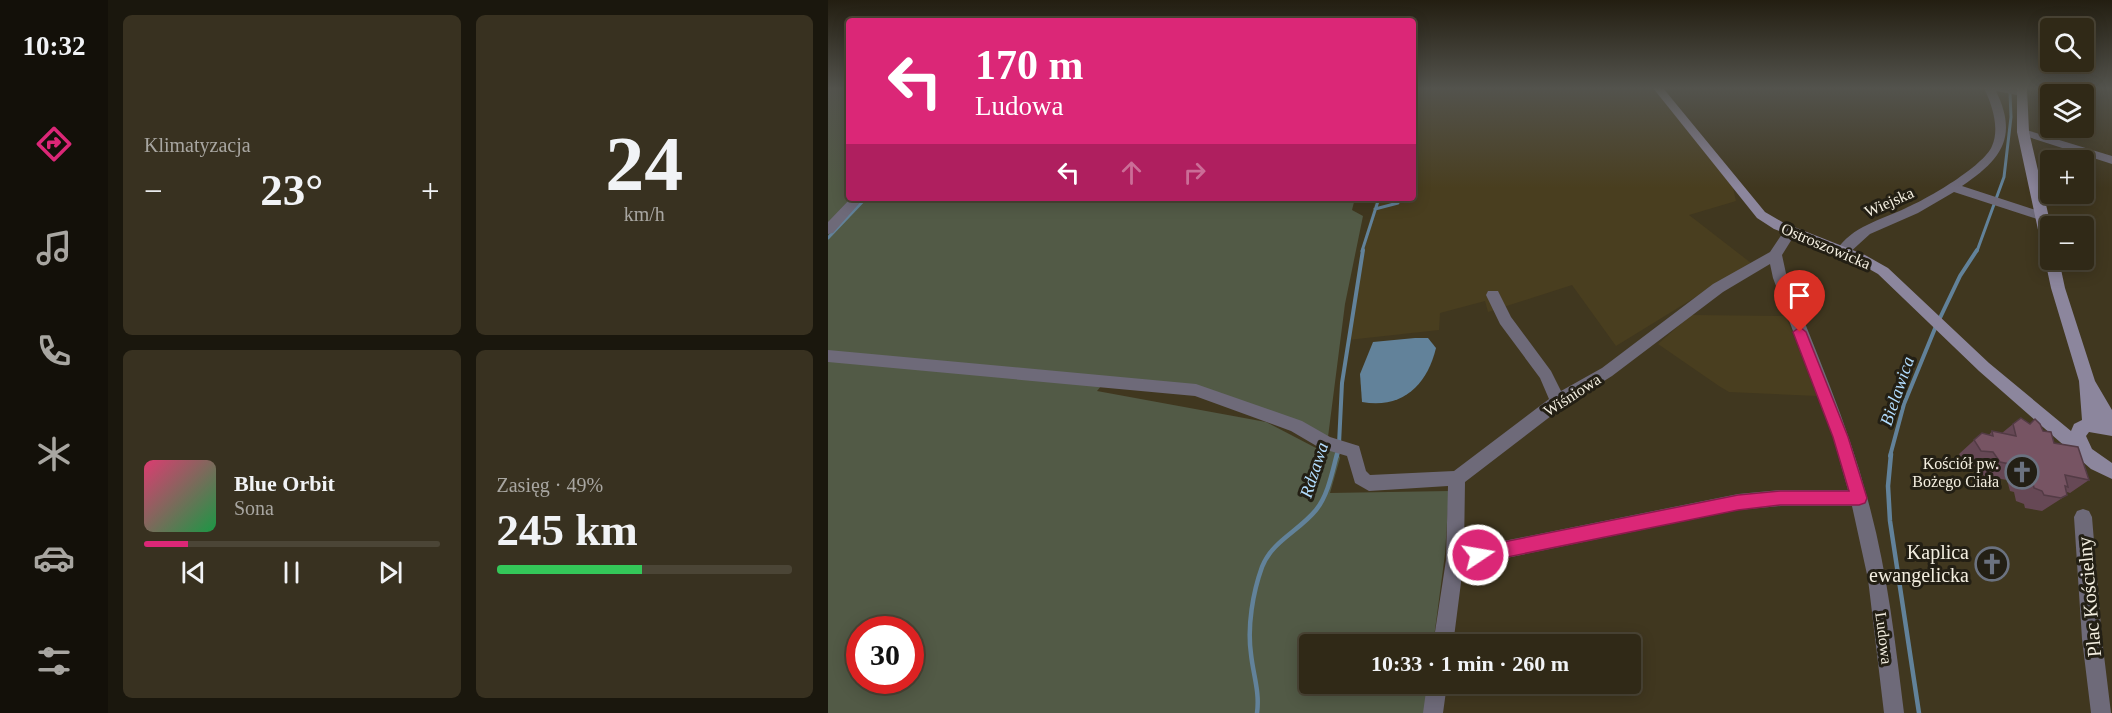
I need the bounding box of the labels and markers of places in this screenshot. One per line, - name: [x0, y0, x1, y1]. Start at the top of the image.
- pin: [1774, 270, 1825, 332]
- church icon: Kościół pw. Bożego Ciała: [2004, 454, 2040, 490]
- place label: Kościół pw. Bożego Ciała: [1912, 455, 1999, 491]
- place label: Kaplica ewangelicka: [1869, 541, 1969, 587]
- church icon: Kaplica ewangelicka: [1974, 546, 2010, 582]

